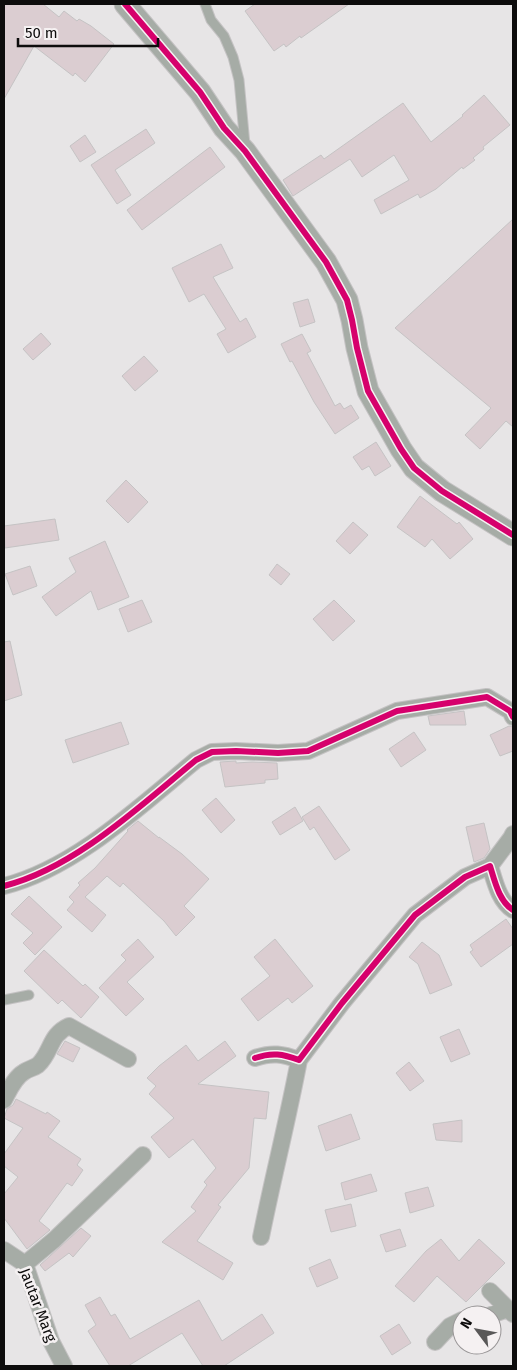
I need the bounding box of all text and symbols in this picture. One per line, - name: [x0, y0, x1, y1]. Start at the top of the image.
- scale bar: [18, 15, 158, 47]
- text: 50 m: [25, 24, 58, 42]
- street label: Jautar Marg: [16, 1265, 60, 1345]
- north arrow: [452, 1305, 502, 1355]
- text: N: [457, 1315, 476, 1332]

